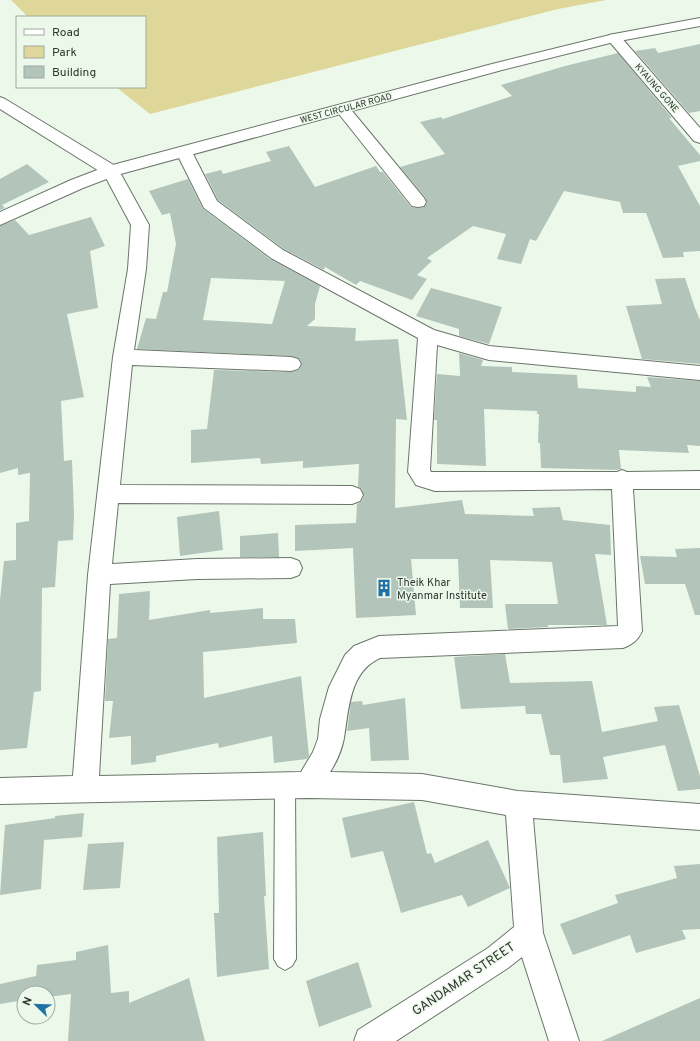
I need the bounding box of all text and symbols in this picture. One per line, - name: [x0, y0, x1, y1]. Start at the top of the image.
- legend: [16, 16, 146, 88]
- text: Road: [52, 25, 80, 41]
- text: Park: [52, 45, 77, 61]
- street label: KYAUNG GONE: [632, 62, 681, 115]
- text: Building: [52, 65, 96, 81]
- street label: WEST CIRCULAR ROAD: [299, 91, 393, 126]
- place label: Theik Khar Myanmar Institute: [397, 576, 487, 603]
- building icon: Theik Khar Myanmar Institute: [374, 578, 394, 598]
- street label: GANDAMAR STREET: [410, 939, 519, 1020]
- north arrow: [16, 985, 56, 1025]
- text: N: [20, 995, 36, 1008]

